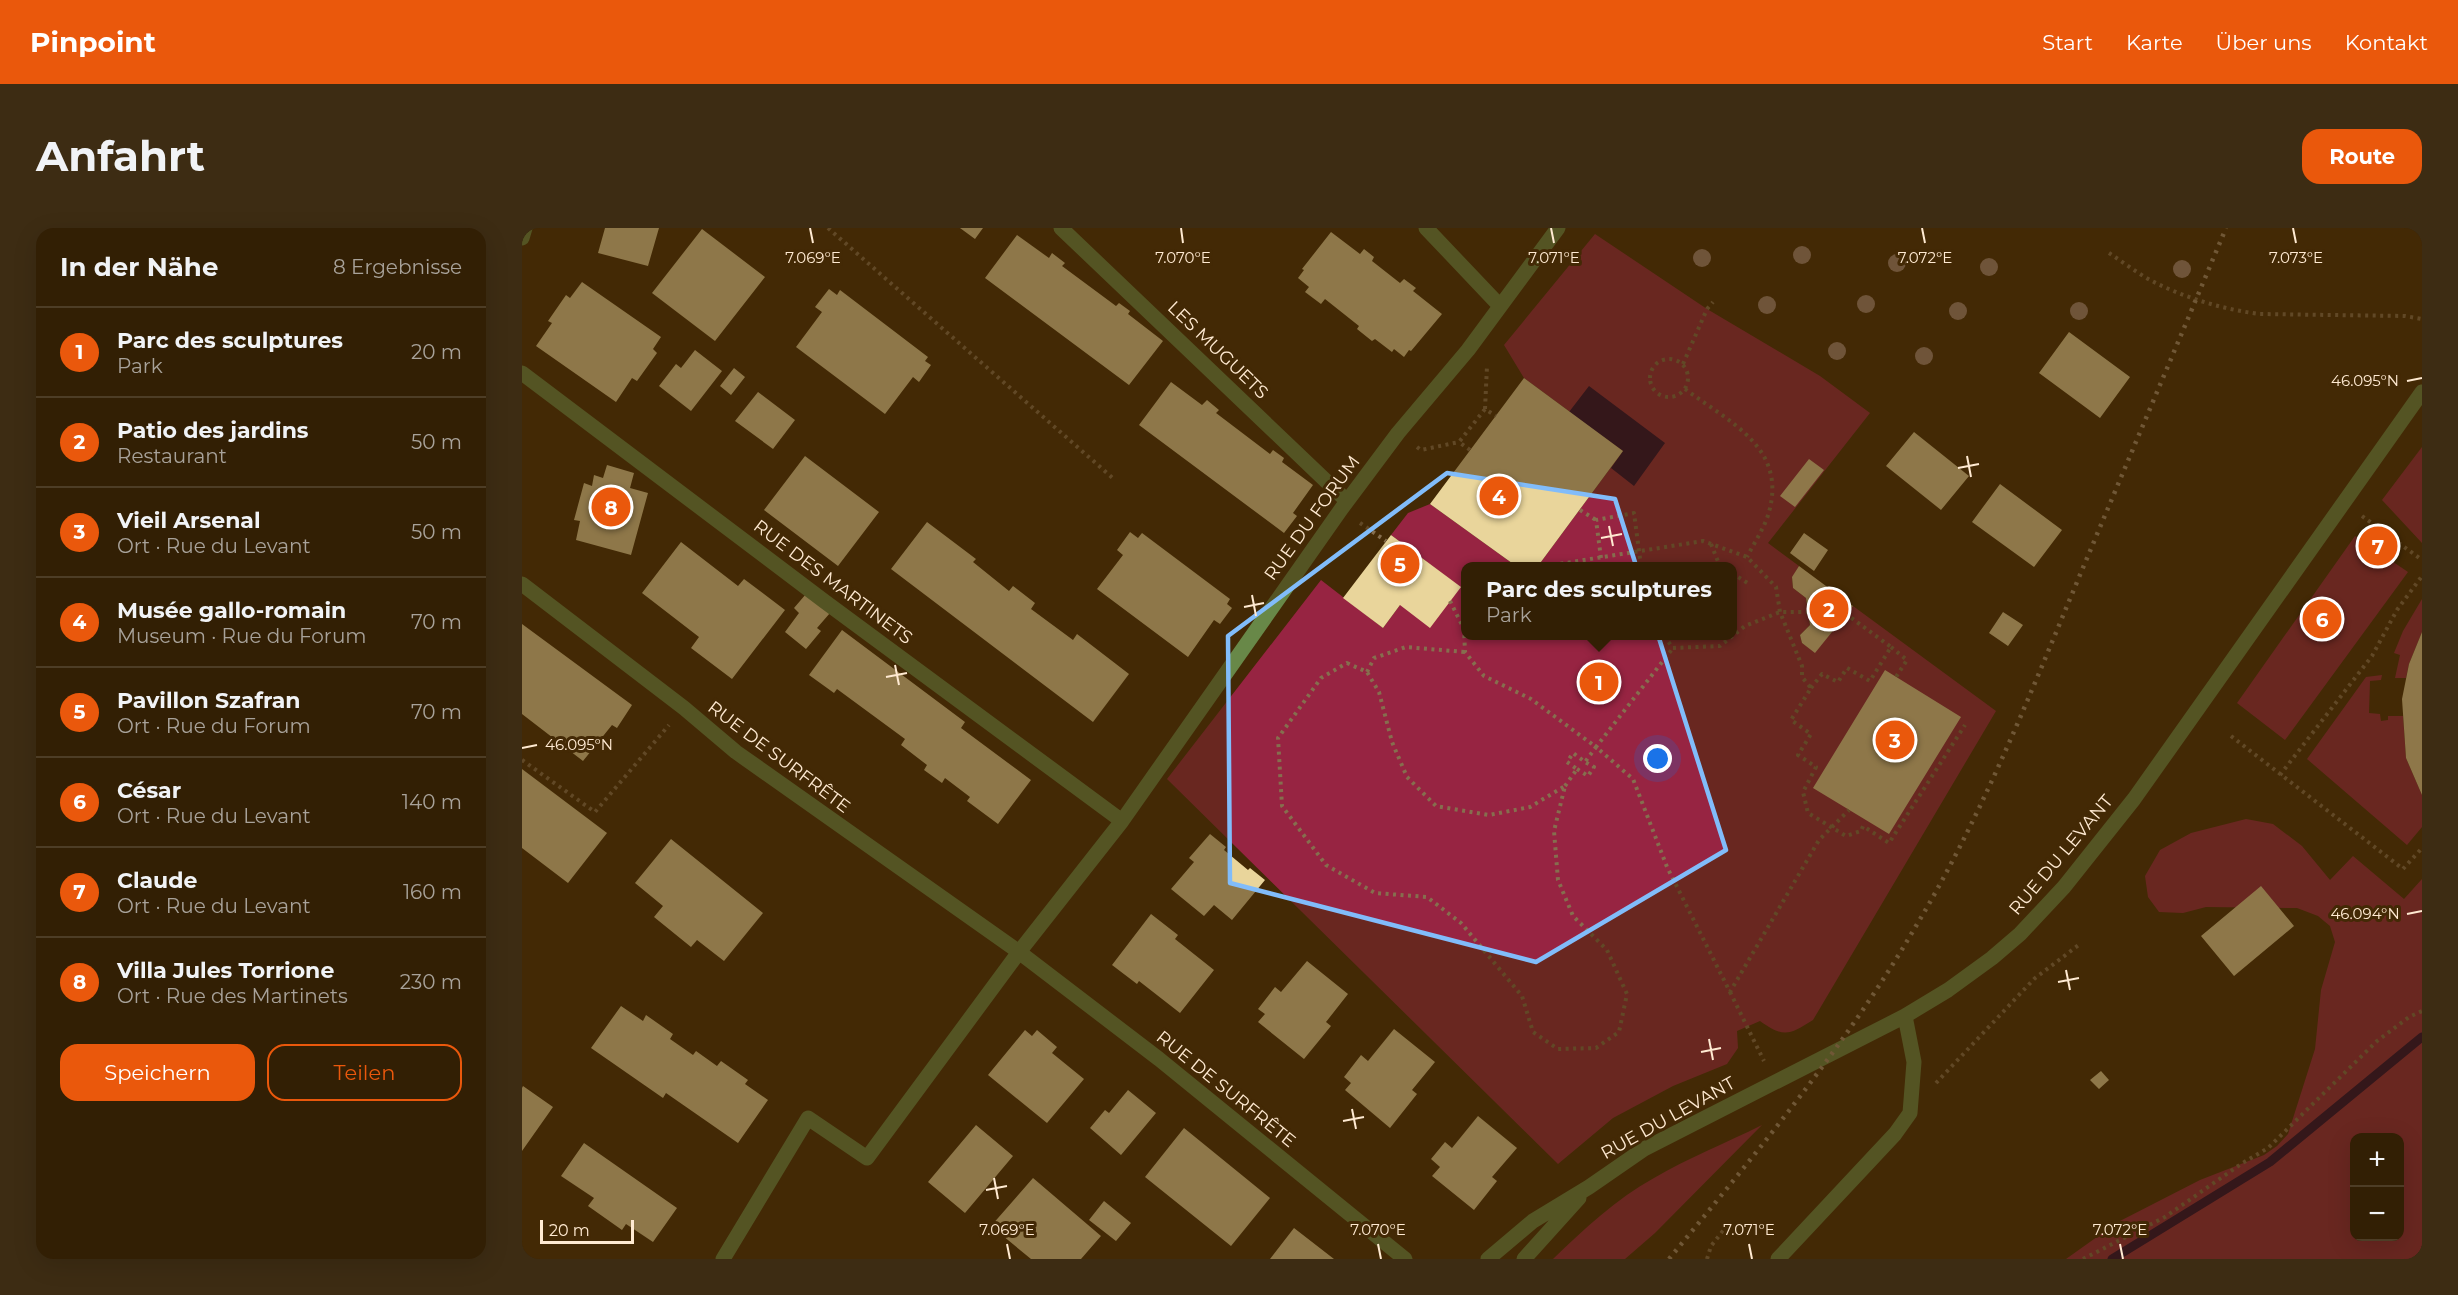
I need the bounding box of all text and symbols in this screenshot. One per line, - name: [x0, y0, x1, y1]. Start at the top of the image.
- text: Pinpoint: [30, 25, 156, 59]
- text: Start: [2042, 30, 2093, 55]
- text: Karte: [2126, 30, 2183, 55]
- text: Über uns: [2216, 30, 2312, 55]
- text: Kontakt: [2345, 30, 2428, 55]
- button: Route: [2302, 129, 2422, 184]
- text: Anfahrt: [36, 130, 205, 182]
- text: 7.069°E: [785, 248, 841, 267]
- text: 7.070°E: [1155, 248, 1211, 267]
- text: 7.071°E: [1528, 248, 1580, 267]
- text: 7.072°E: [1898, 248, 1952, 267]
- text: 7.073°E: [2269, 248, 2323, 267]
- text: In der Nähe: [60, 251, 218, 283]
- text: 8 Ergebnisse: [333, 255, 462, 279]
- street label: LES MUGUETS: [1163, 296, 1273, 404]
- text: Parc des sculptures: [117, 327, 343, 354]
- text: 1: [76, 340, 83, 364]
- text: 20 m: [411, 340, 462, 364]
- text: Park: [117, 354, 163, 378]
- text: 46.095°N: [2331, 371, 2399, 390]
- text: Patio des jardins: [117, 417, 309, 444]
- text: 2: [74, 430, 85, 454]
- text: 50 m: [411, 430, 462, 454]
- text: Restaurant: [117, 444, 227, 468]
- street label: RUE DU FORUM: [1259, 451, 1365, 585]
- pin: 4: [1480, 474, 1518, 518]
- pin: 8: [592, 484, 631, 530]
- text: Vieil Arsenal: [117, 507, 261, 534]
- street label: RUE DES MARTINETS: [749, 515, 917, 649]
- text: 3: [74, 520, 85, 544]
- text: 50 m: [411, 520, 462, 544]
- pin: 7: [2358, 524, 2398, 568]
- text: Ort · Rue du Levant: [117, 534, 311, 558]
- pin: 5: [1380, 542, 1420, 586]
- popup: [1461, 562, 1737, 640]
- text: Parc des sculptures: [1486, 576, 1712, 603]
- pin: 2: [1810, 586, 1848, 632]
- pin: 6: [2302, 596, 2342, 642]
- text: Musée gallo-romain: [117, 597, 346, 624]
- text: Park: [1486, 603, 1532, 627]
- text: 4: [73, 610, 86, 634]
- text: 70 m: [411, 610, 462, 634]
- text: Museum · Rue du Forum: [117, 624, 367, 648]
- pin: 1: [1580, 660, 1618, 704]
- text: Pavillon Szafran: [117, 687, 300, 714]
- street label: RUE DE SURFRÊTE: [703, 696, 855, 818]
- text: 5: [74, 700, 85, 724]
- text: 70 m: [411, 700, 462, 724]
- text: Ort · Rue du Forum: [117, 714, 311, 738]
- pin: 3: [1876, 718, 1914, 762]
- text: 46.095°N: [545, 735, 613, 754]
- your location: [1643, 744, 1672, 773]
- text: César: [117, 777, 181, 804]
- text: 6: [73, 790, 86, 814]
- text: 140 m: [402, 790, 462, 814]
- street label: RUE DU LEVANT: [2004, 790, 2118, 920]
- text: Ort · Rue du Levant: [117, 804, 311, 828]
- text: Claude: [117, 867, 197, 894]
- text: 7: [73, 880, 86, 904]
- text: 160 m: [403, 880, 462, 904]
- text: Ort · Rue du Levant: [117, 894, 311, 918]
- text: 46.094°N: [2330, 904, 2400, 923]
- text: Villa Jules Torrione: [117, 957, 334, 984]
- text: 8: [73, 970, 86, 994]
- text: 230 m: [400, 970, 462, 994]
- text: Ort · Rue des Martinets: [117, 984, 348, 1008]
- street label: RUE DE SURFRÊTE: [1152, 1026, 1300, 1152]
- button: Speichern: [60, 1044, 255, 1101]
- button: Teilen: [267, 1044, 462, 1101]
- street label: RUE DU LEVANT: [1597, 1072, 1740, 1164]
- map controls: [2350, 1133, 2404, 1241]
- button: +: [2350, 1133, 2404, 1187]
- button: −: [2350, 1187, 2404, 1241]
- scale bar: [540, 1217, 634, 1244]
- text: 7.069°E: [979, 1220, 1035, 1239]
- text: 7.070°E: [1350, 1220, 1406, 1239]
- text: 7.071°E: [1723, 1220, 1775, 1239]
- text: 7.072°E: [2093, 1220, 2147, 1239]
- text: 20 m: [549, 1221, 590, 1240]

